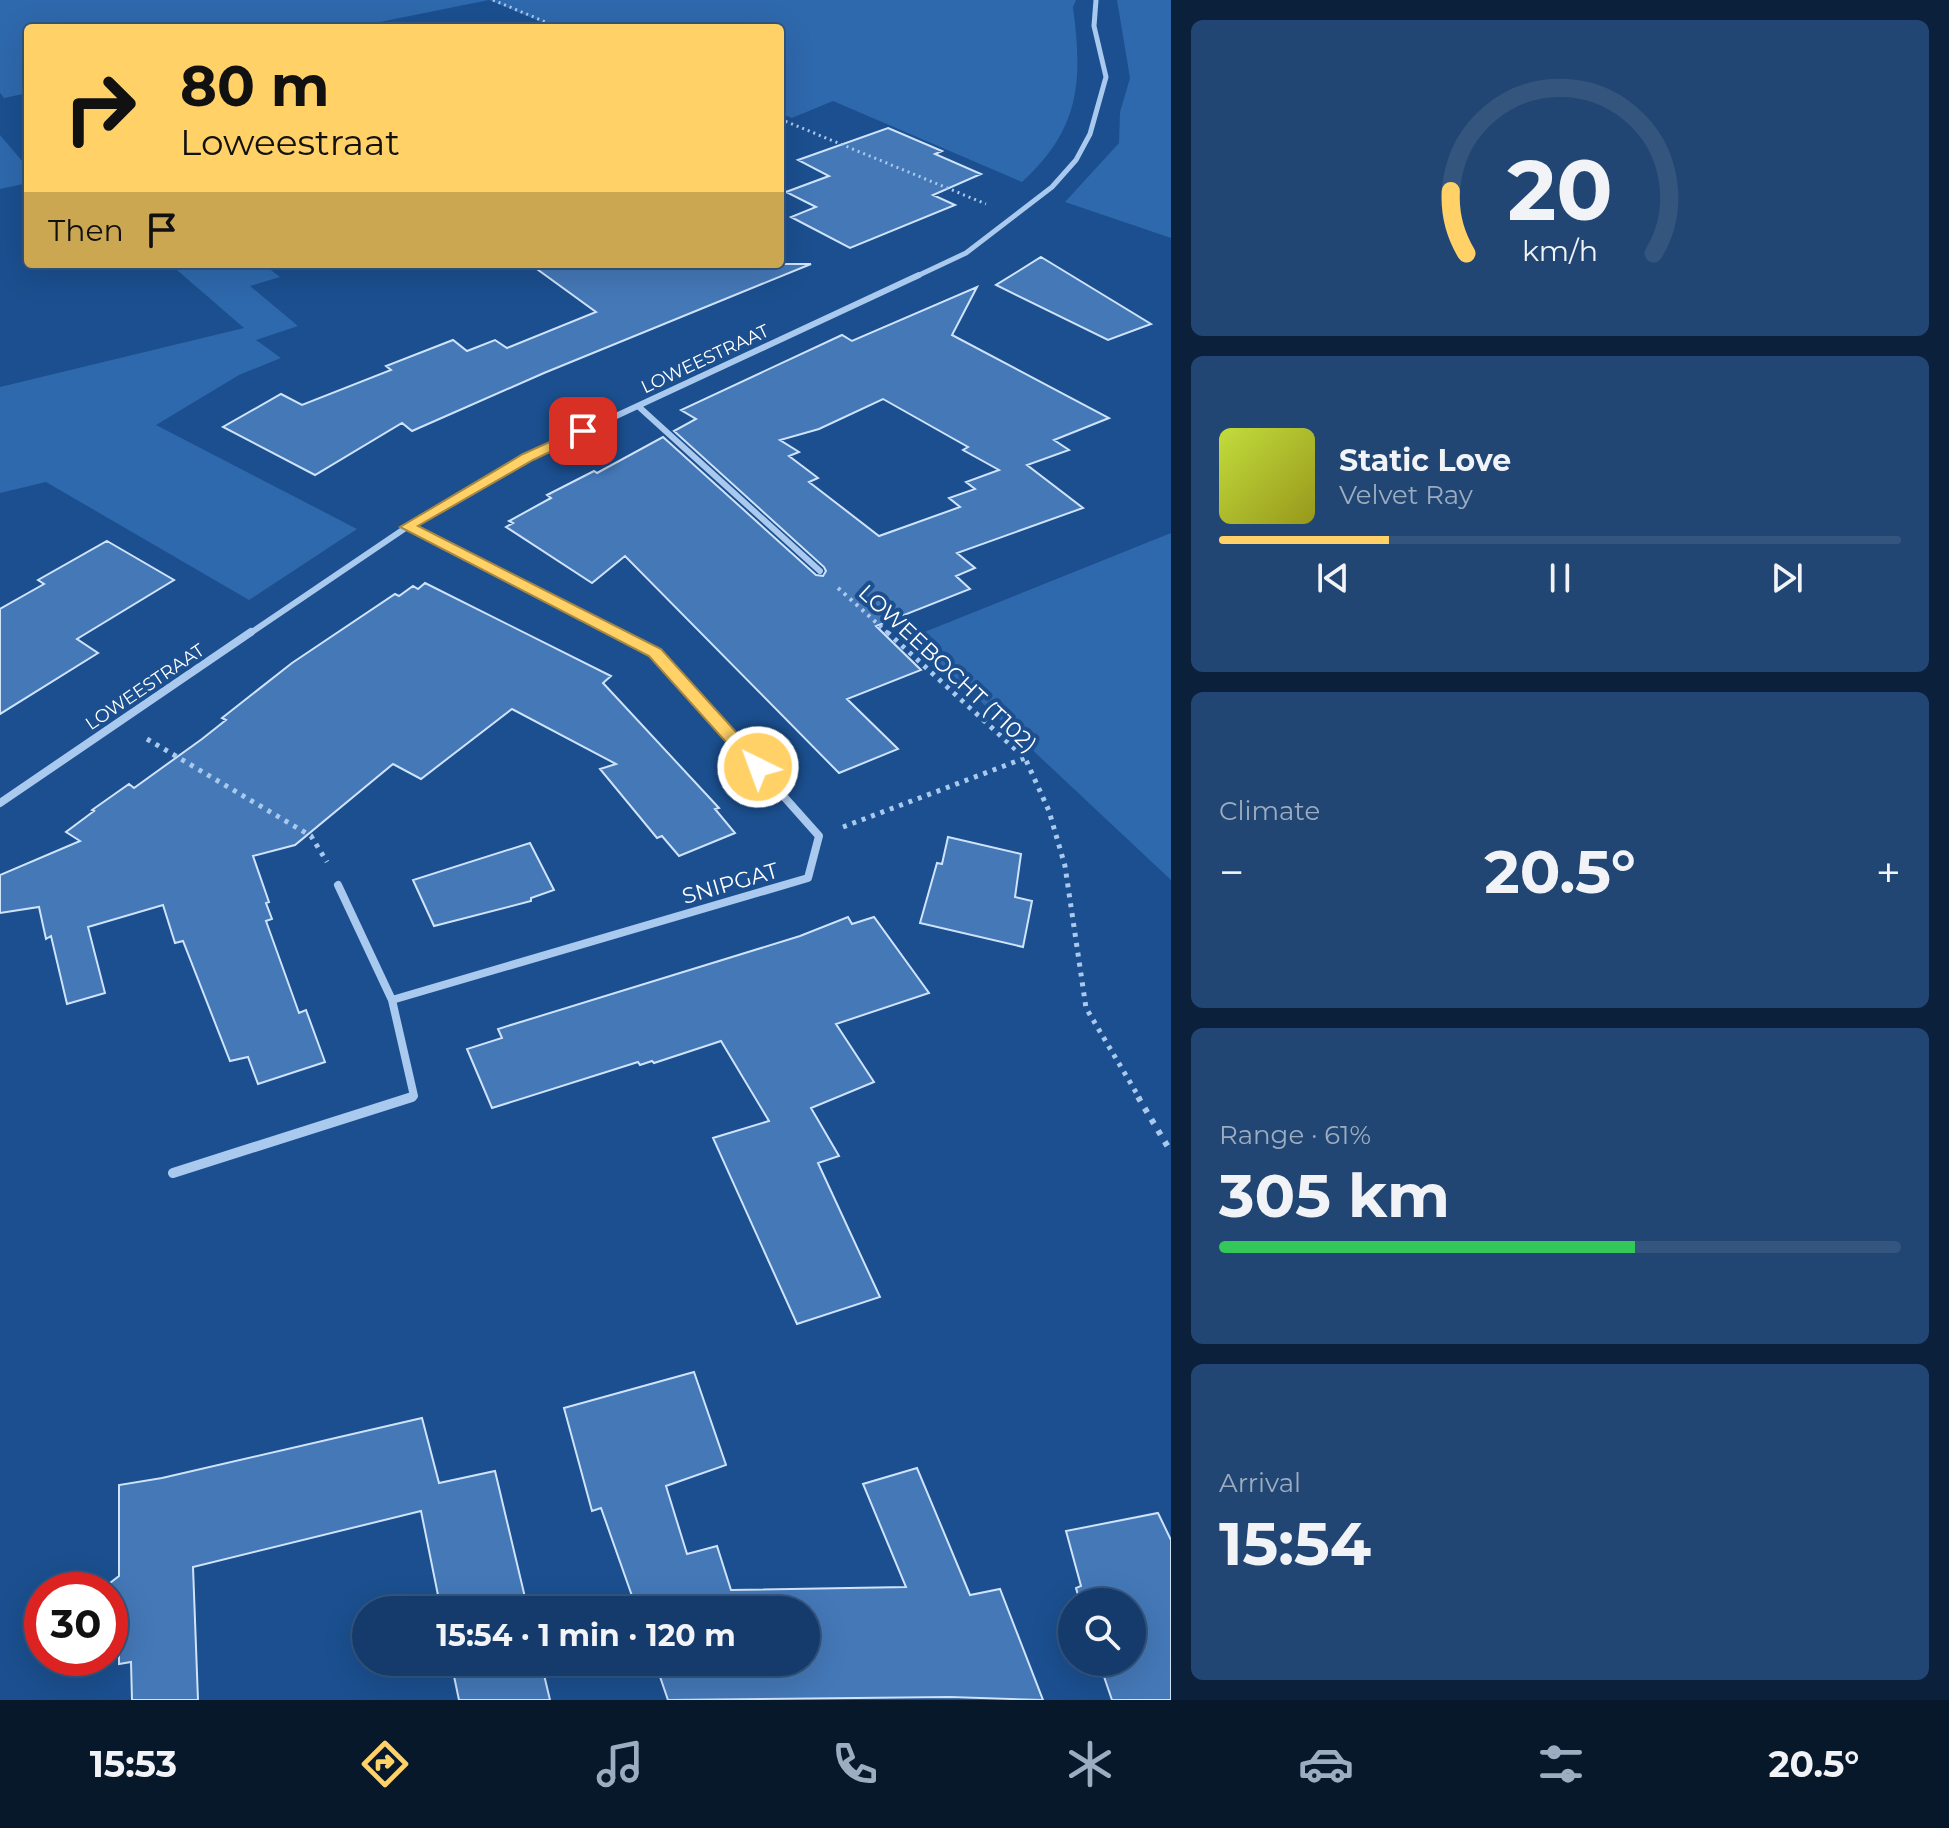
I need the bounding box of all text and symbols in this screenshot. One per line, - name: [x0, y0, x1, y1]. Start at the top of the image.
- text: 80 m: [180, 52, 330, 120]
- icon: right: [48, 56, 152, 160]
- text: Loweestraat: [180, 120, 400, 164]
- text: 20: [1507, 139, 1613, 241]
- icon: arrive: [140, 208, 184, 252]
- text: Then: [48, 212, 124, 249]
- text: km/h: [1522, 233, 1598, 268]
- street label: LOWEESTRAAT: [637, 319, 773, 398]
- pin: [549, 397, 617, 465]
- icon: arrive: [561, 409, 605, 453]
- text: Static Love: [1339, 442, 1511, 479]
- text: Velvet Ray: [1339, 479, 1473, 511]
- icon: previous: [1311, 556, 1355, 600]
- icon: pause: [1538, 556, 1582, 600]
- icon: next: [1765, 556, 1809, 600]
- street label: LOWEEBOCHT (T102): [853, 579, 1042, 758]
- street label: LOWEESTRAAT: [81, 639, 209, 735]
- position arrow: [716, 725, 800, 809]
- text: Climate: [1219, 795, 1320, 827]
- text: 20.5°: [1484, 835, 1636, 908]
- text: −: [1219, 845, 1244, 899]
- text: +: [1876, 845, 1901, 899]
- street label: SNIPGAT: [679, 857, 782, 910]
- text: Range · 61%: [1219, 1119, 1371, 1151]
- text: 305 km: [1219, 1159, 1450, 1232]
- text: Arrival: [1219, 1467, 1301, 1499]
- text: 15:54: [1219, 1507, 1371, 1580]
- speed limit sign: 30: [24, 1572, 128, 1676]
- map controls: [1058, 1588, 1146, 1676]
- button: search: [1058, 1588, 1146, 1676]
- text: 15:54 · 1 min · 120 m: [436, 1617, 736, 1654]
- icon: directions: [357, 1736, 413, 1792]
- icon: music: [592, 1736, 648, 1792]
- icon: phone: [827, 1736, 883, 1792]
- icon: climate: [1062, 1736, 1118, 1792]
- icon: car: [1298, 1736, 1354, 1792]
- icon: filters: [1533, 1736, 1589, 1792]
- text: 15:53: [90, 1742, 177, 1786]
- text: 20.5°: [1768, 1742, 1859, 1786]

